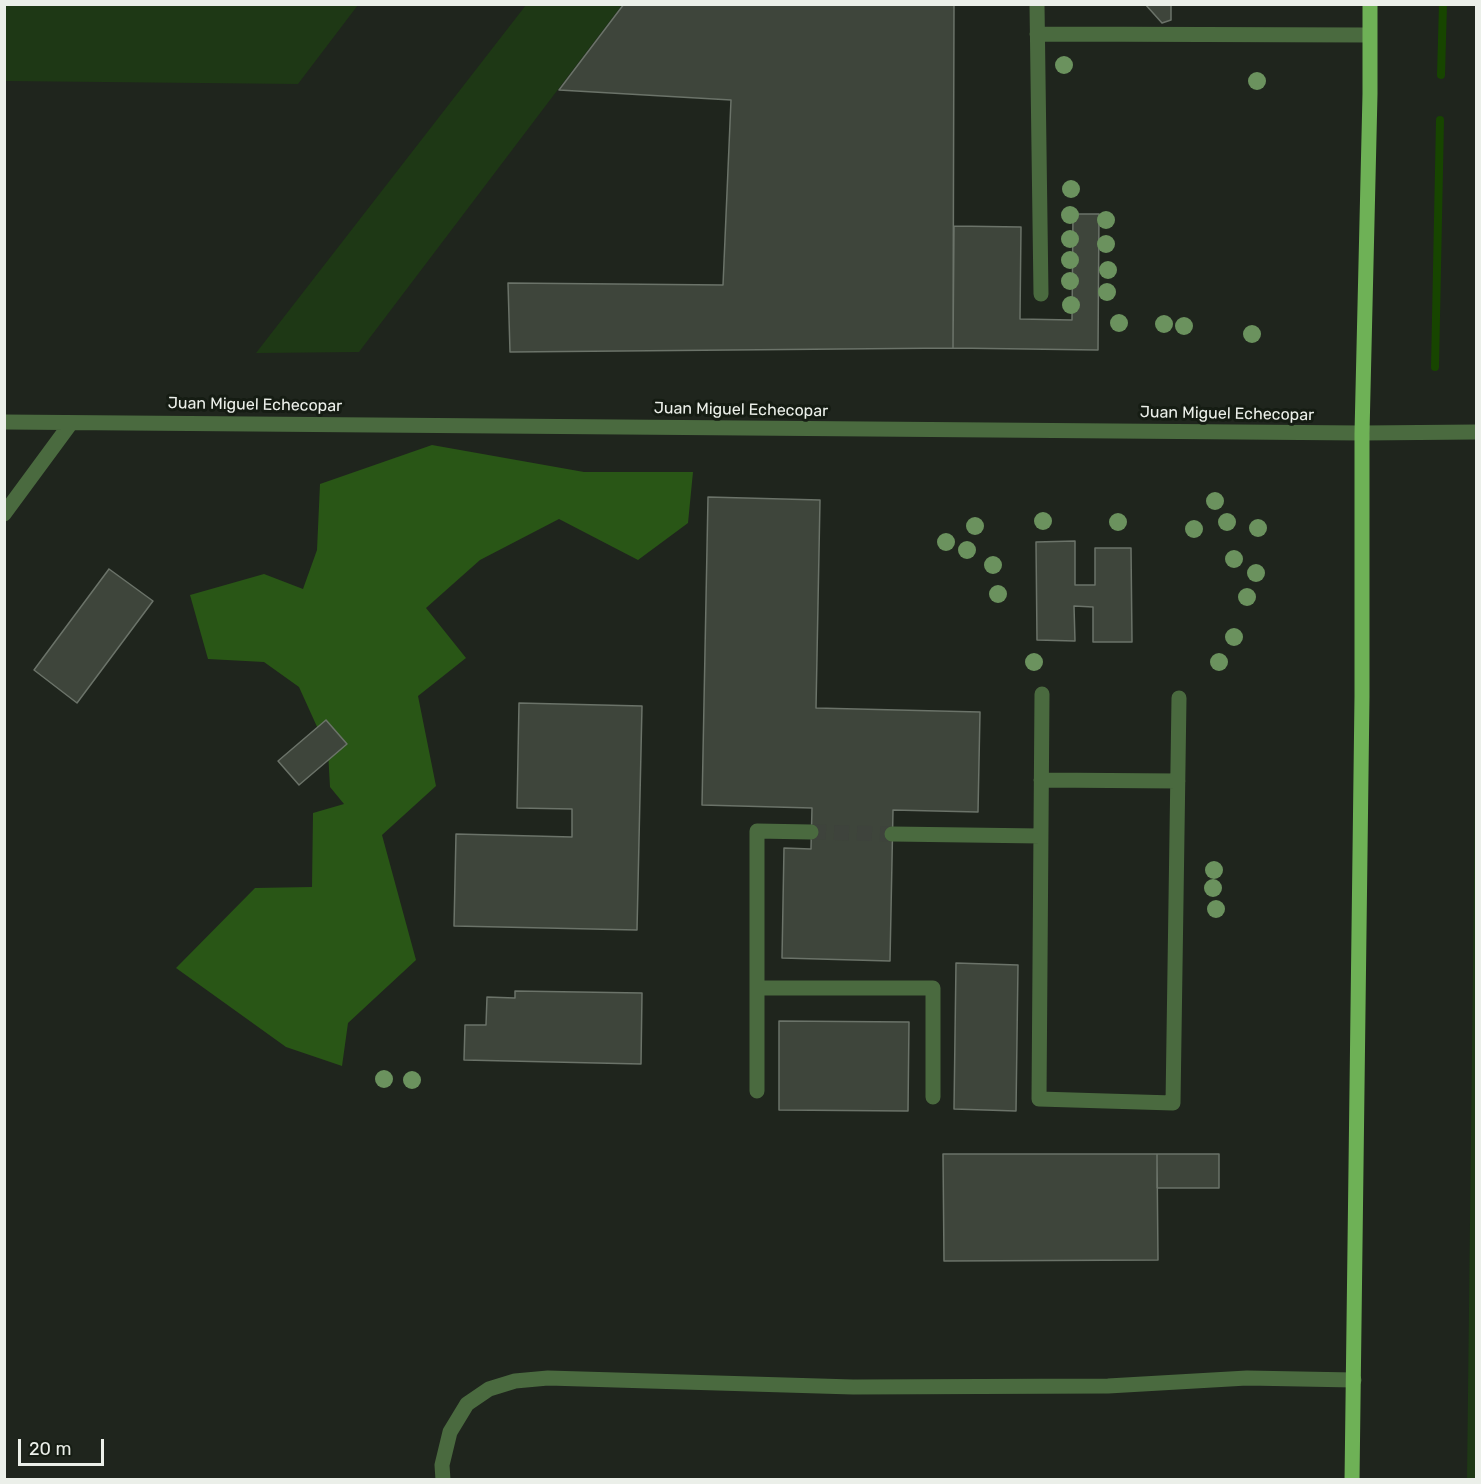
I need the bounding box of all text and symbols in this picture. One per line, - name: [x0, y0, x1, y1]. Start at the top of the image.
- street label: Juan Miguel Echecopar: [168, 394, 342, 416]
- street label: Juan Miguel Echecopar: [654, 399, 828, 421]
- street label: Juan Miguel Echecopar: [1140, 403, 1314, 425]
- scale bar: [21, 1427, 106, 1465]
- text: 20 m: [29, 1438, 71, 1460]

